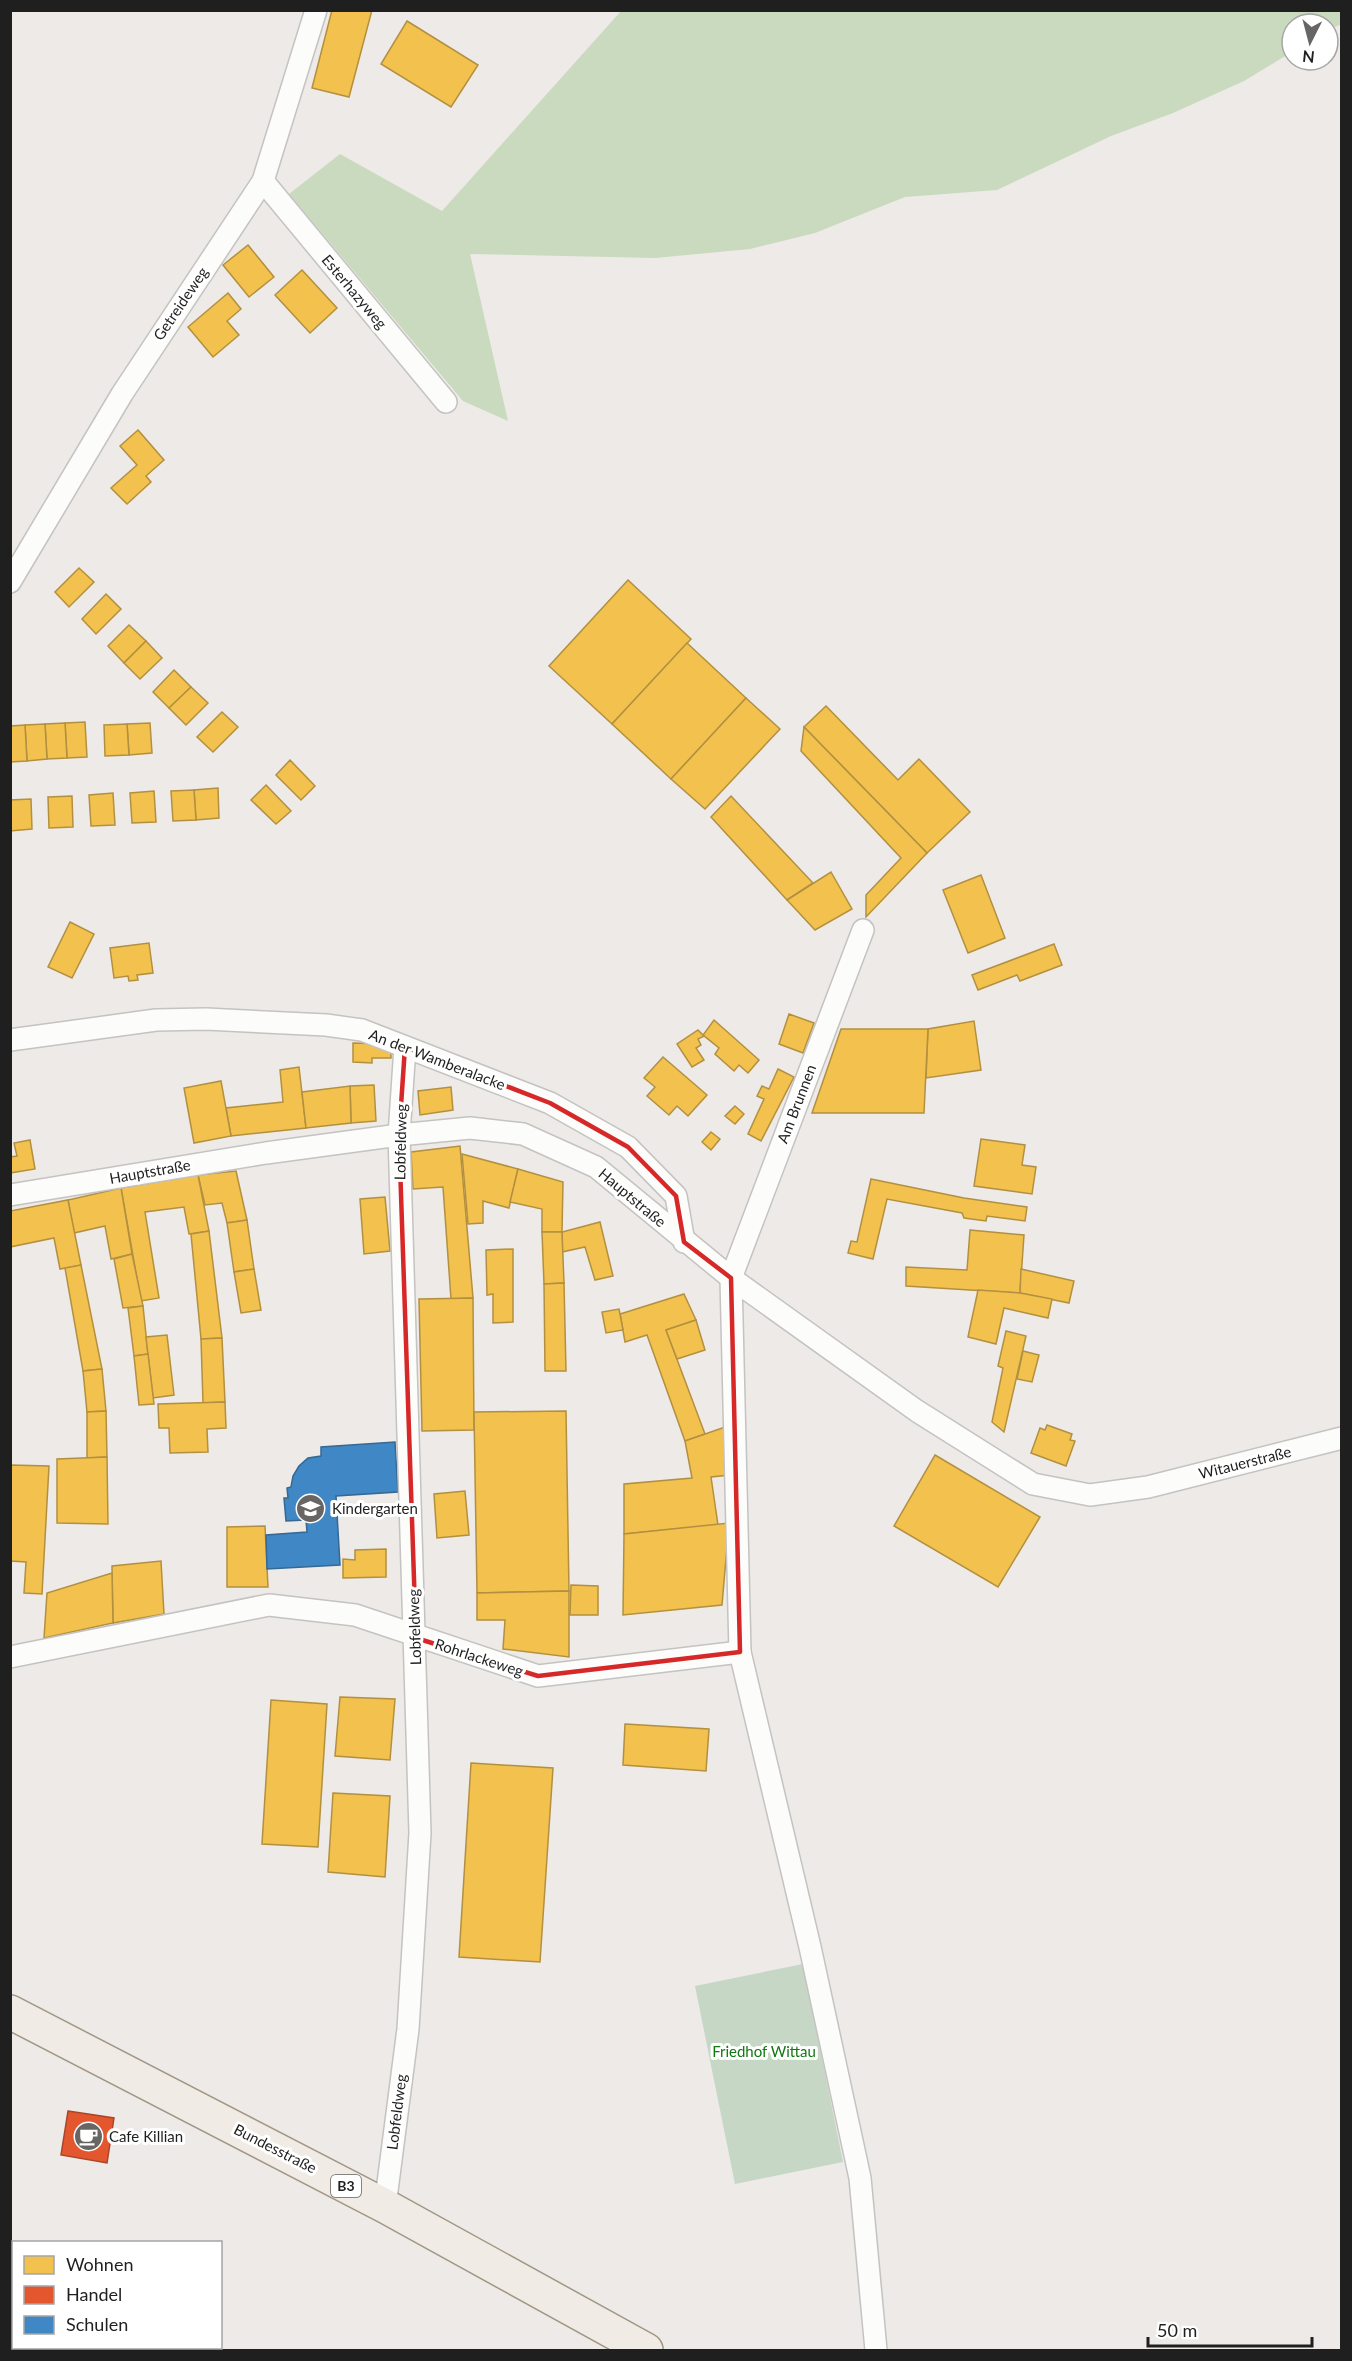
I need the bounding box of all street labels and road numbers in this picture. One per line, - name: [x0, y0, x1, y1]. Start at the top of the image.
- street label: Esterhazyweg: [318, 251, 391, 332]
- street label: Getreideweg: [149, 263, 211, 343]
- street label: An der Wamberalacke: [367, 1025, 508, 1093]
- street label: Am Brunnen: [773, 1062, 819, 1145]
- street label: Lobfeldweg: [390, 1104, 410, 1180]
- street label: Hauptstraße: [108, 1155, 192, 1187]
- street label: Hauptstraße: [595, 1164, 670, 1231]
- street label: Witauerstraße: [1197, 1442, 1293, 1482]
- street label: Lobfeldweg: [404, 1588, 424, 1665]
- street label: Rohrlackeweg: [433, 1634, 526, 1680]
- street label: Lobfeldweg: [382, 2073, 410, 2151]
- street label: Bundesstraße: [231, 2120, 320, 2177]
- road number: B3: [331, 2175, 361, 2197]

